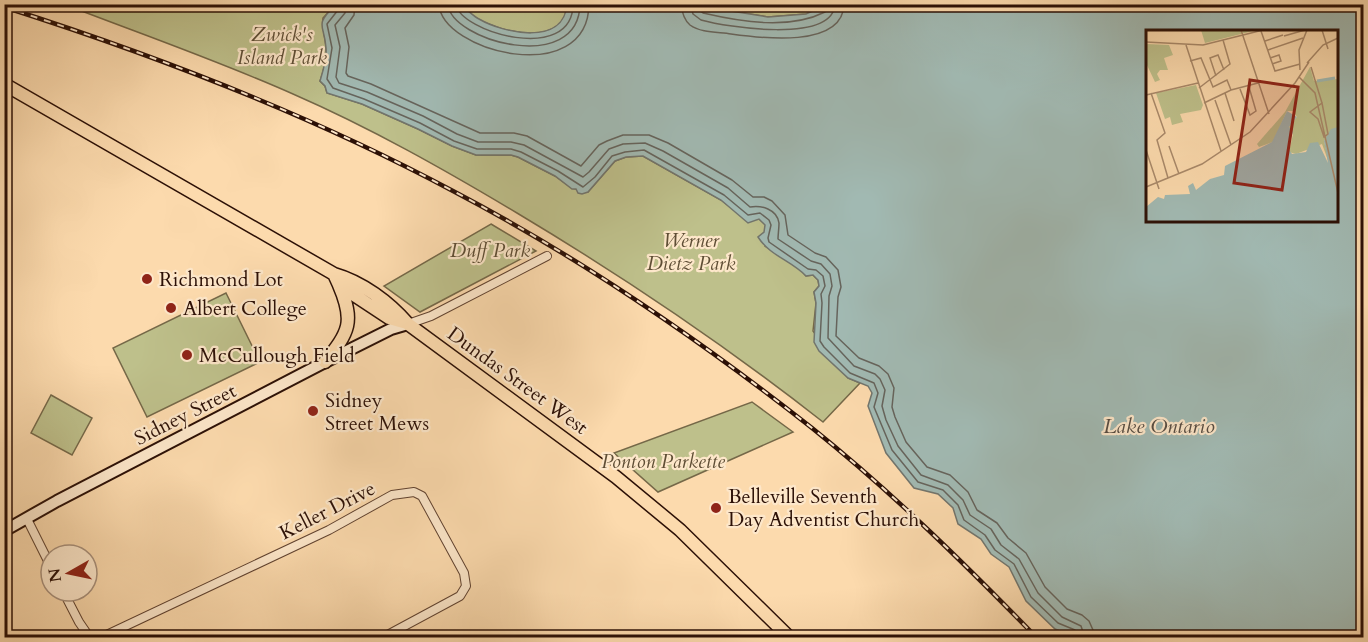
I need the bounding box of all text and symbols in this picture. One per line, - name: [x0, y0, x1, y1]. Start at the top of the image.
- park label: Zwick's Island Park: [237, 21, 327, 71]
- inset map: [1146, 30, 1338, 222]
- park label: Werner Dietz Park: [647, 227, 735, 277]
- park label: Duff Park: [450, 237, 530, 264]
- place label: Richmond Lot: [159, 266, 284, 293]
- marker: Richmond Lot: [140, 272, 154, 286]
- place label: Albert College: [183, 295, 307, 322]
- marker: Albert College: [164, 301, 178, 315]
- street label: Dundas Street West: [442, 320, 594, 441]
- place label: McCullough Field: [199, 342, 355, 369]
- marker: McCullough Field: [180, 348, 194, 362]
- street label: Sidney Street: [130, 377, 241, 452]
- place label: Sidney Street Mews: [325, 387, 429, 437]
- marker: Sidney Street Mews: [306, 404, 320, 418]
- water label: Lake Ontario: [1103, 412, 1215, 441]
- park label: Ponton Parkette: [601, 448, 725, 475]
- street label: Keller Drive: [275, 475, 380, 546]
- place label: Belleville Seventh Day Adventist Church: [728, 483, 919, 533]
- marker: Belleville Seventh Day Adventist Church: [709, 501, 723, 515]
- north arrow: [39, 543, 99, 603]
- text: N: [43, 567, 67, 584]

